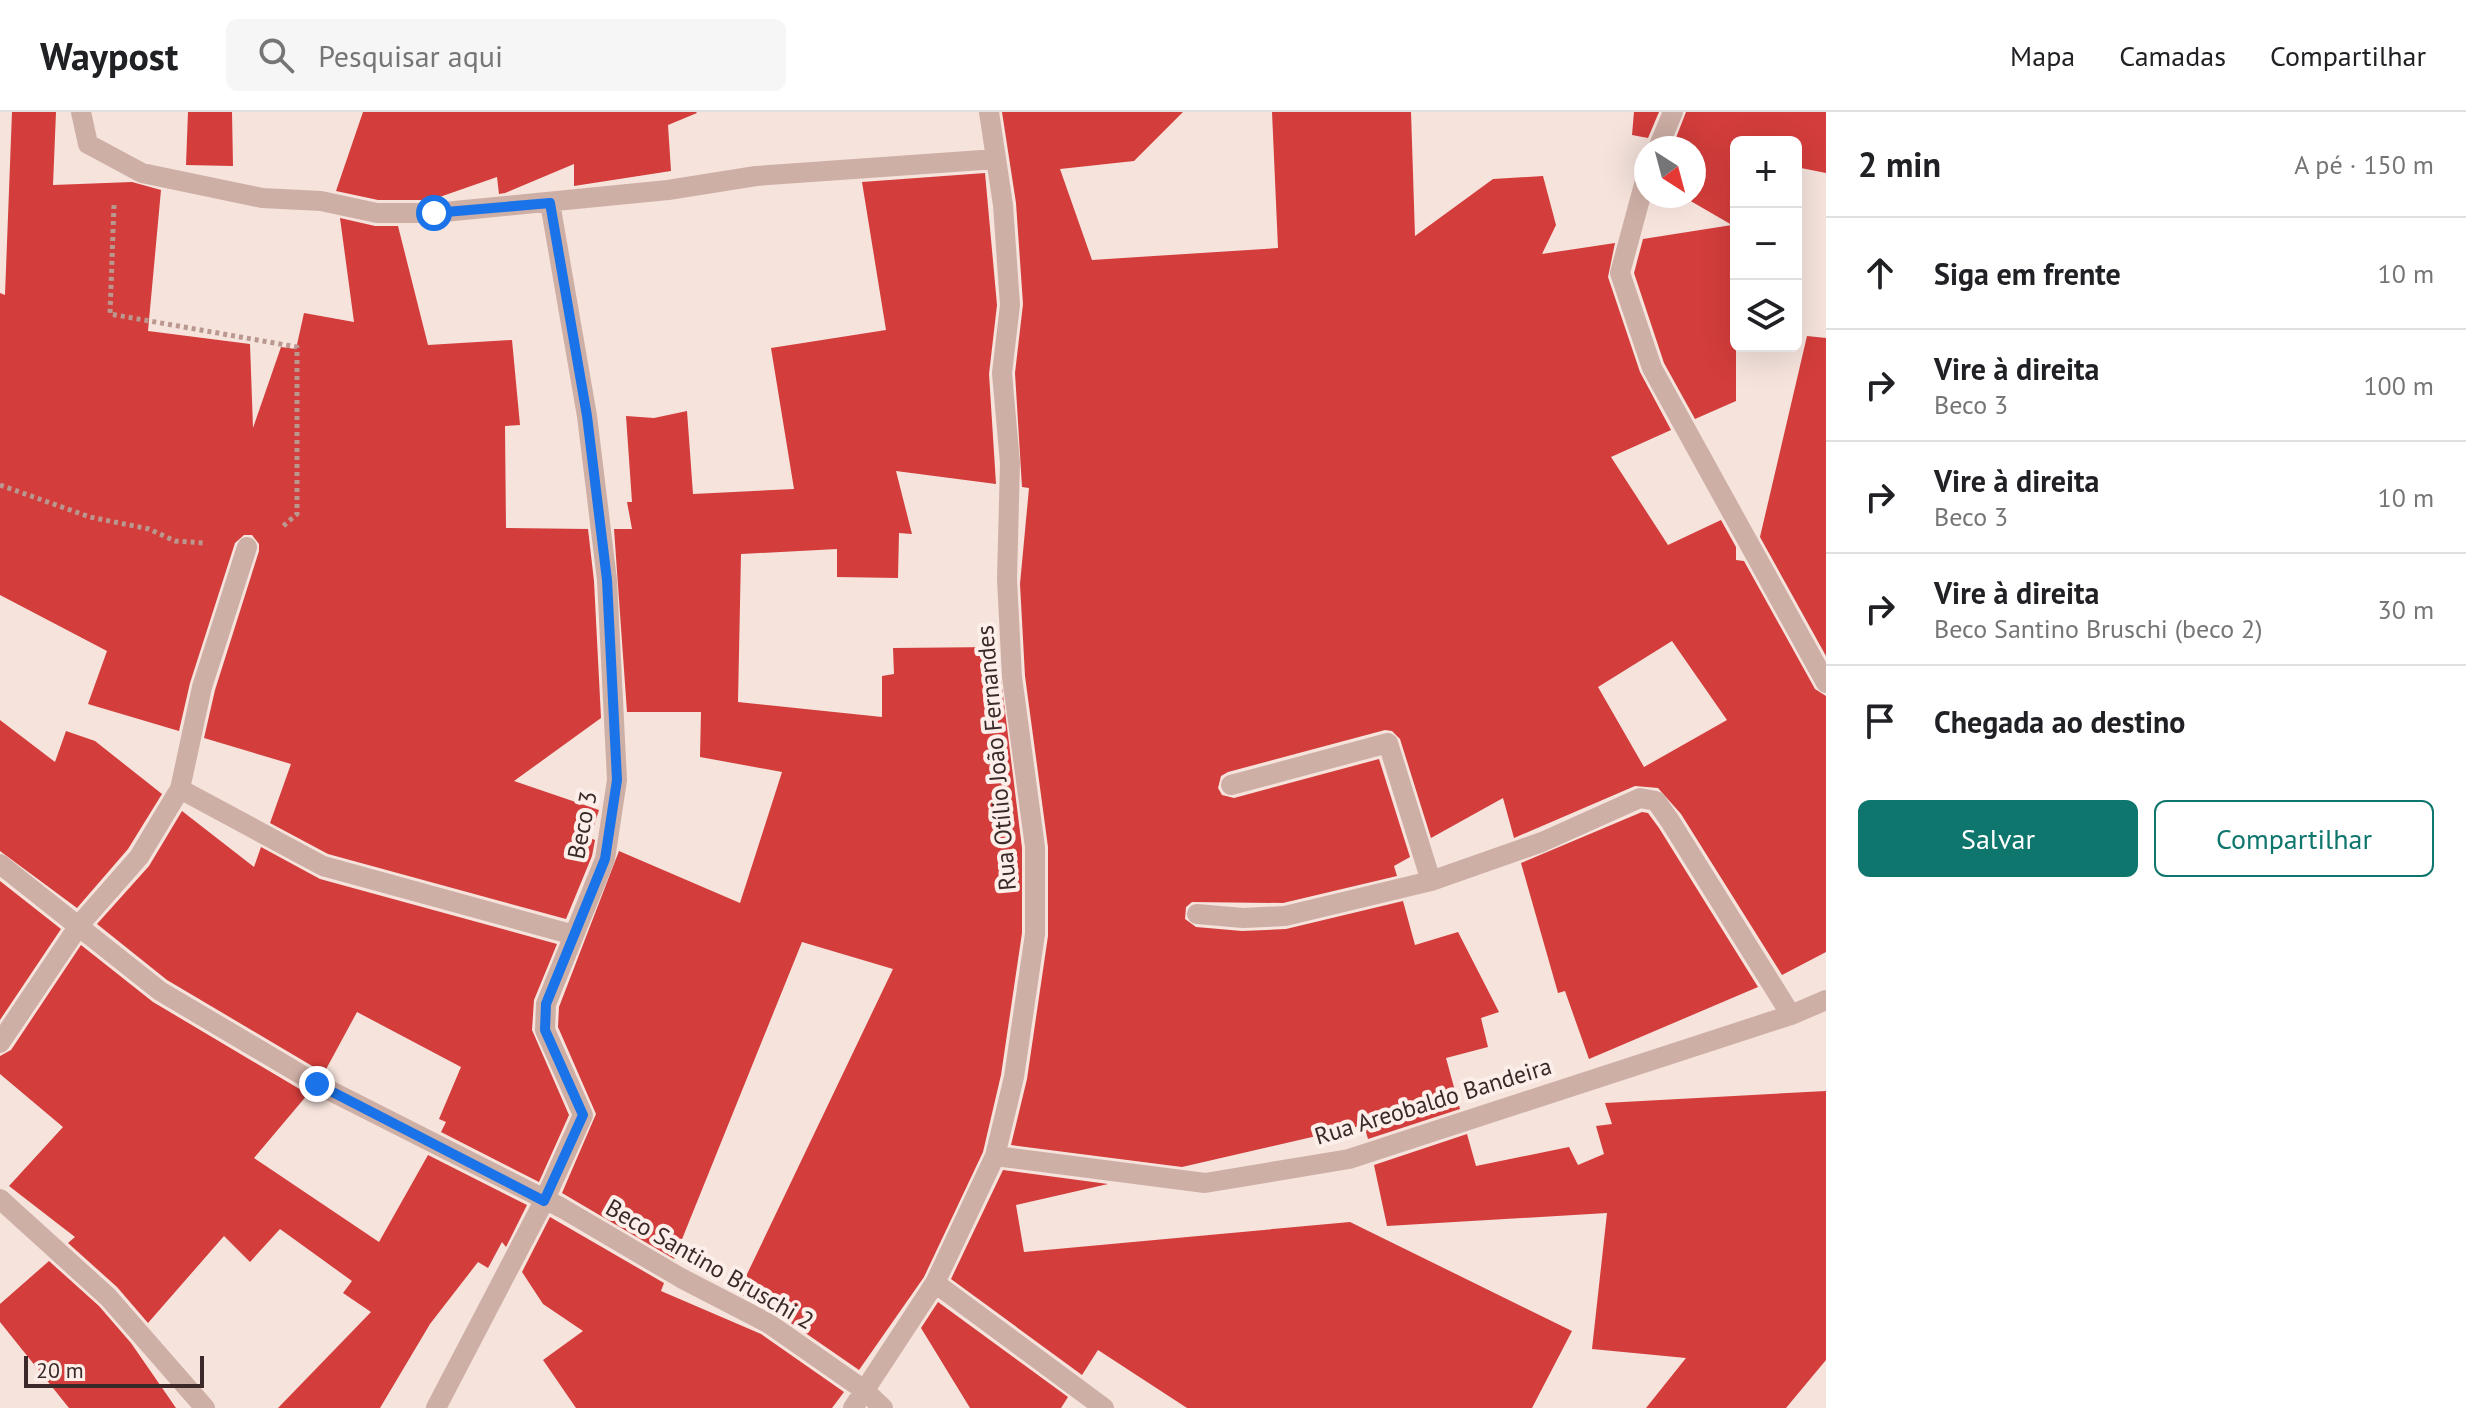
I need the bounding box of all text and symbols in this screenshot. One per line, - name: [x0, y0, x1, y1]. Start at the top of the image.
- search box: [226, 19, 786, 91]
- text: Waypost: [40, 31, 178, 80]
- icon: search: [254, 33, 298, 77]
- text: Pesquisar aqui: [318, 36, 503, 75]
- text: Mapa: [2010, 37, 2075, 74]
- text: Camadas: [2119, 37, 2226, 74]
- text: Compartilhar: [2270, 37, 2426, 74]
- north arrow: [1634, 136, 1706, 208]
- map controls: [1730, 136, 1802, 352]
- button: +: [1730, 136, 1802, 208]
- text: 2 min: [1858, 142, 1941, 186]
- text: A pé · 150 m: [2294, 148, 2434, 181]
- route start: [416, 195, 452, 231]
- button: −: [1730, 208, 1802, 280]
- icon: ahead: [1858, 251, 1902, 295]
- text: Siga em frente: [1934, 254, 2121, 293]
- text: 10 m: [2378, 257, 2434, 290]
- button: layers: [1730, 280, 1802, 352]
- text: Vire à direita: [1934, 349, 2099, 388]
- icon: right: [1858, 363, 1902, 407]
- text: 100 m: [2363, 369, 2434, 402]
- text: Beco 3: [1934, 388, 2008, 421]
- text: Vire à direita: [1934, 461, 2099, 500]
- icon: right: [1858, 475, 1902, 519]
- text: 10 m: [2378, 481, 2434, 514]
- text: Beco 3: [1934, 500, 2008, 533]
- text: Vire à direita: [1934, 573, 2099, 612]
- icon: right: [1858, 587, 1902, 631]
- text: 30 m: [2378, 593, 2434, 626]
- text: Beco Santino Bruschi (beco 2): [1934, 612, 2262, 645]
- street label: Rua Otílio João Fernandes: [969, 624, 1023, 892]
- icon: arrive: [1858, 699, 1902, 743]
- text: Chegada ao destino: [1934, 702, 2185, 741]
- street label: Beco 3: [560, 788, 604, 862]
- button: Salvar: [1858, 800, 2138, 877]
- button: Compartilhar: [2154, 800, 2434, 877]
- street label: Rua Areobaldo Bandeira: [1311, 1050, 1555, 1152]
- route end: [299, 1066, 335, 1102]
- street label: Beco Santino Bruschi 2: [600, 1192, 820, 1336]
- scale bar: [24, 1352, 204, 1388]
- text: 20 m: [36, 1356, 84, 1384]

